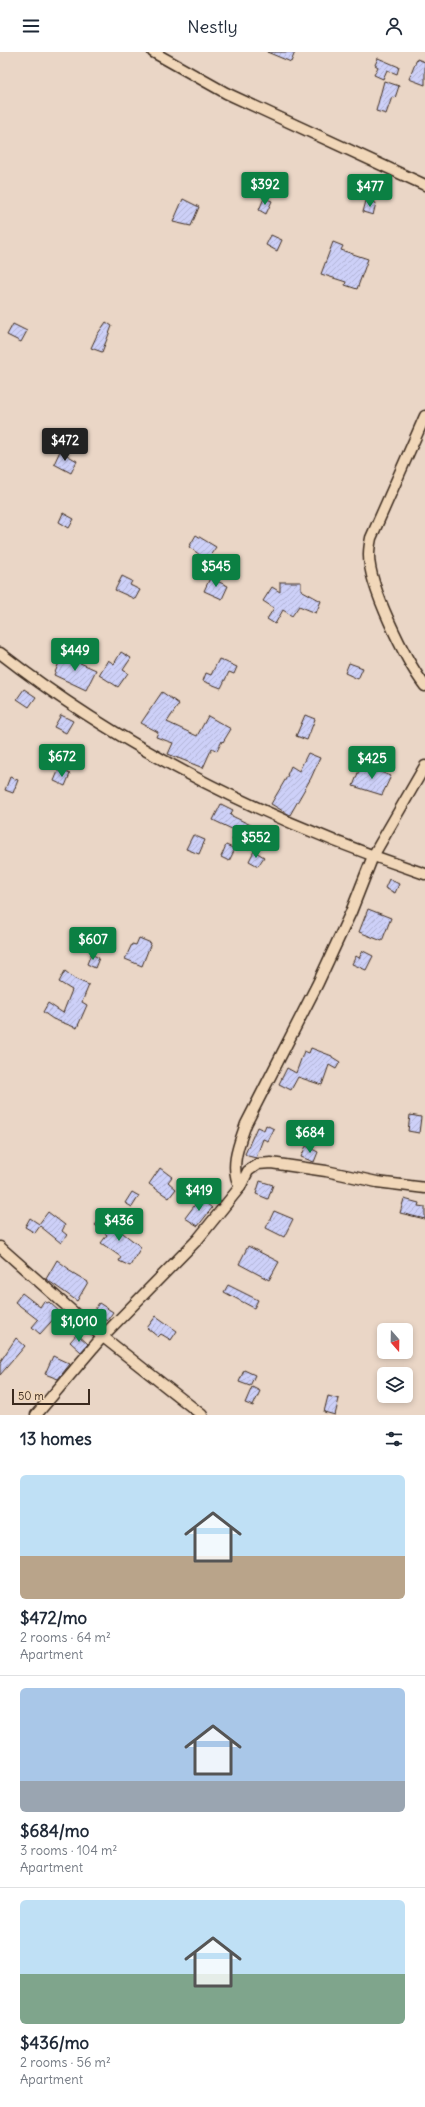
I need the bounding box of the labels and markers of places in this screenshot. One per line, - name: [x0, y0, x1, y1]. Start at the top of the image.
- pin: $392: [241, 172, 289, 206]
- pin: $477: [346, 174, 394, 208]
- pin: $472: [41, 428, 89, 462]
- pin: $545: [192, 554, 240, 588]
- pin: $449: [51, 638, 99, 672]
- pin: $672: [38, 744, 86, 778]
- pin: $425: [348, 746, 396, 780]
- pin: $552: [232, 825, 280, 859]
- pin: $607: [69, 927, 117, 961]
- pin: $684: [286, 1120, 334, 1154]
- pin: $419: [175, 1178, 223, 1212]
- pin: $436: [95, 1208, 143, 1242]
- pin: $1,010: [46, 1309, 112, 1343]

